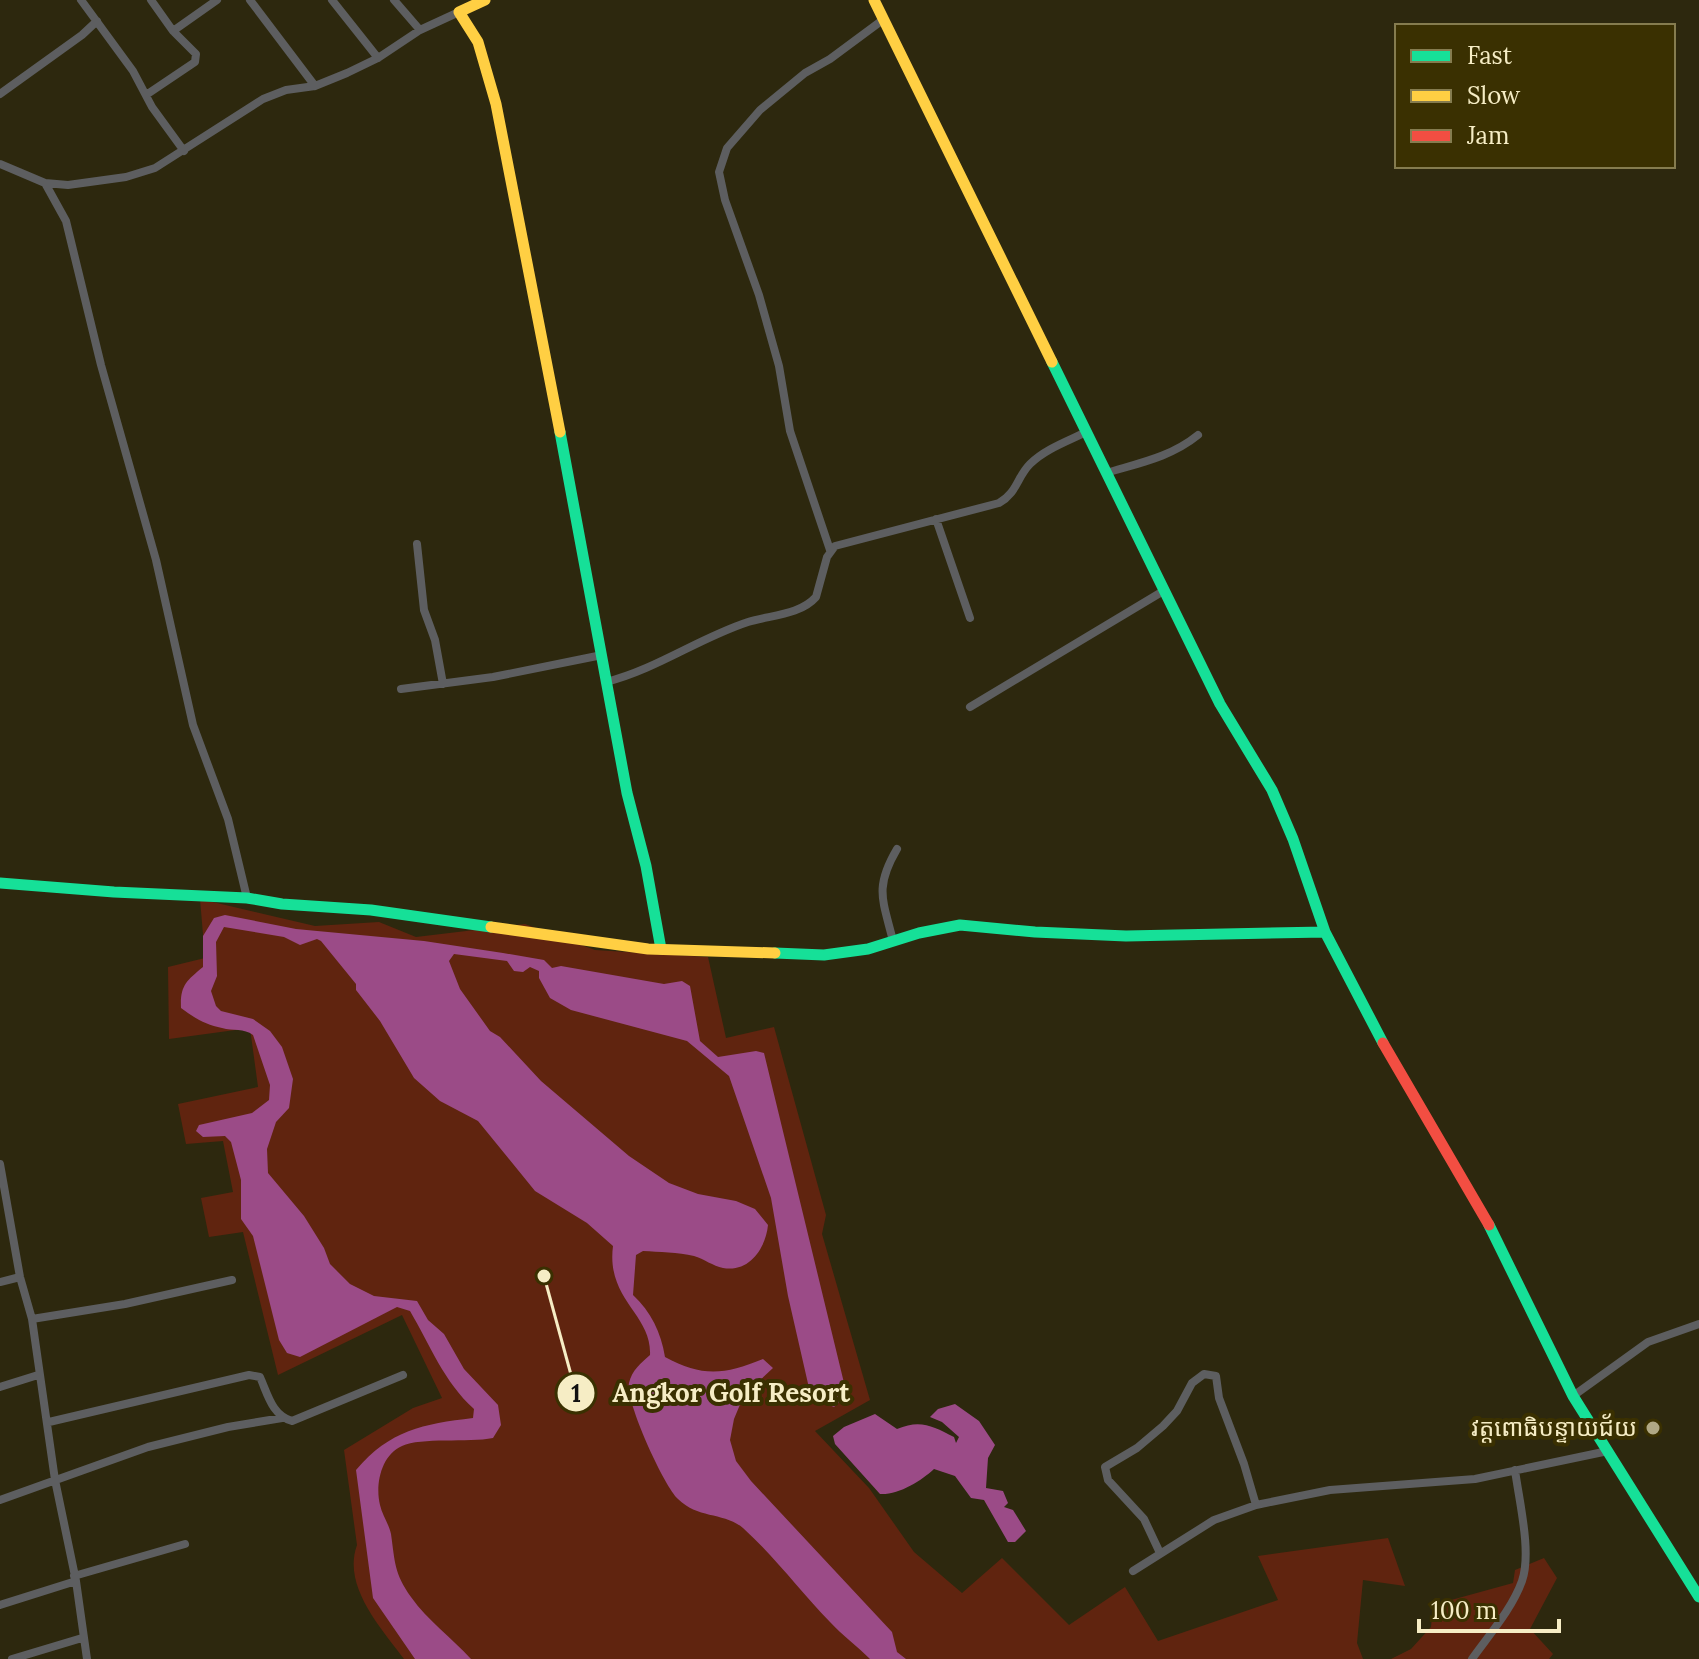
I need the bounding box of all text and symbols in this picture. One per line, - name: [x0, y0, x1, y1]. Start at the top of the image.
- legend: [1395, 24, 1675, 168]
- text: Fast: [1467, 40, 1513, 71]
- text: Slow: [1467, 80, 1521, 111]
- text: Jam: [1466, 120, 1509, 151]
- callout: Angkor Golf Resort: [556, 1368, 866, 1418]
- text: Angkor Golf Resort: [612, 1376, 851, 1409]
- text: 1: [571, 1378, 581, 1409]
- place label: វត្តពោធិបន្ទាយជ័យ: [1471, 1412, 1637, 1443]
- marker: វត្តពោធិបន្ទាយជ័យ: [1644, 1419, 1662, 1437]
- scale bar: [1419, 1583, 1559, 1633]
- text: 100 m: [1431, 1595, 1497, 1626]

